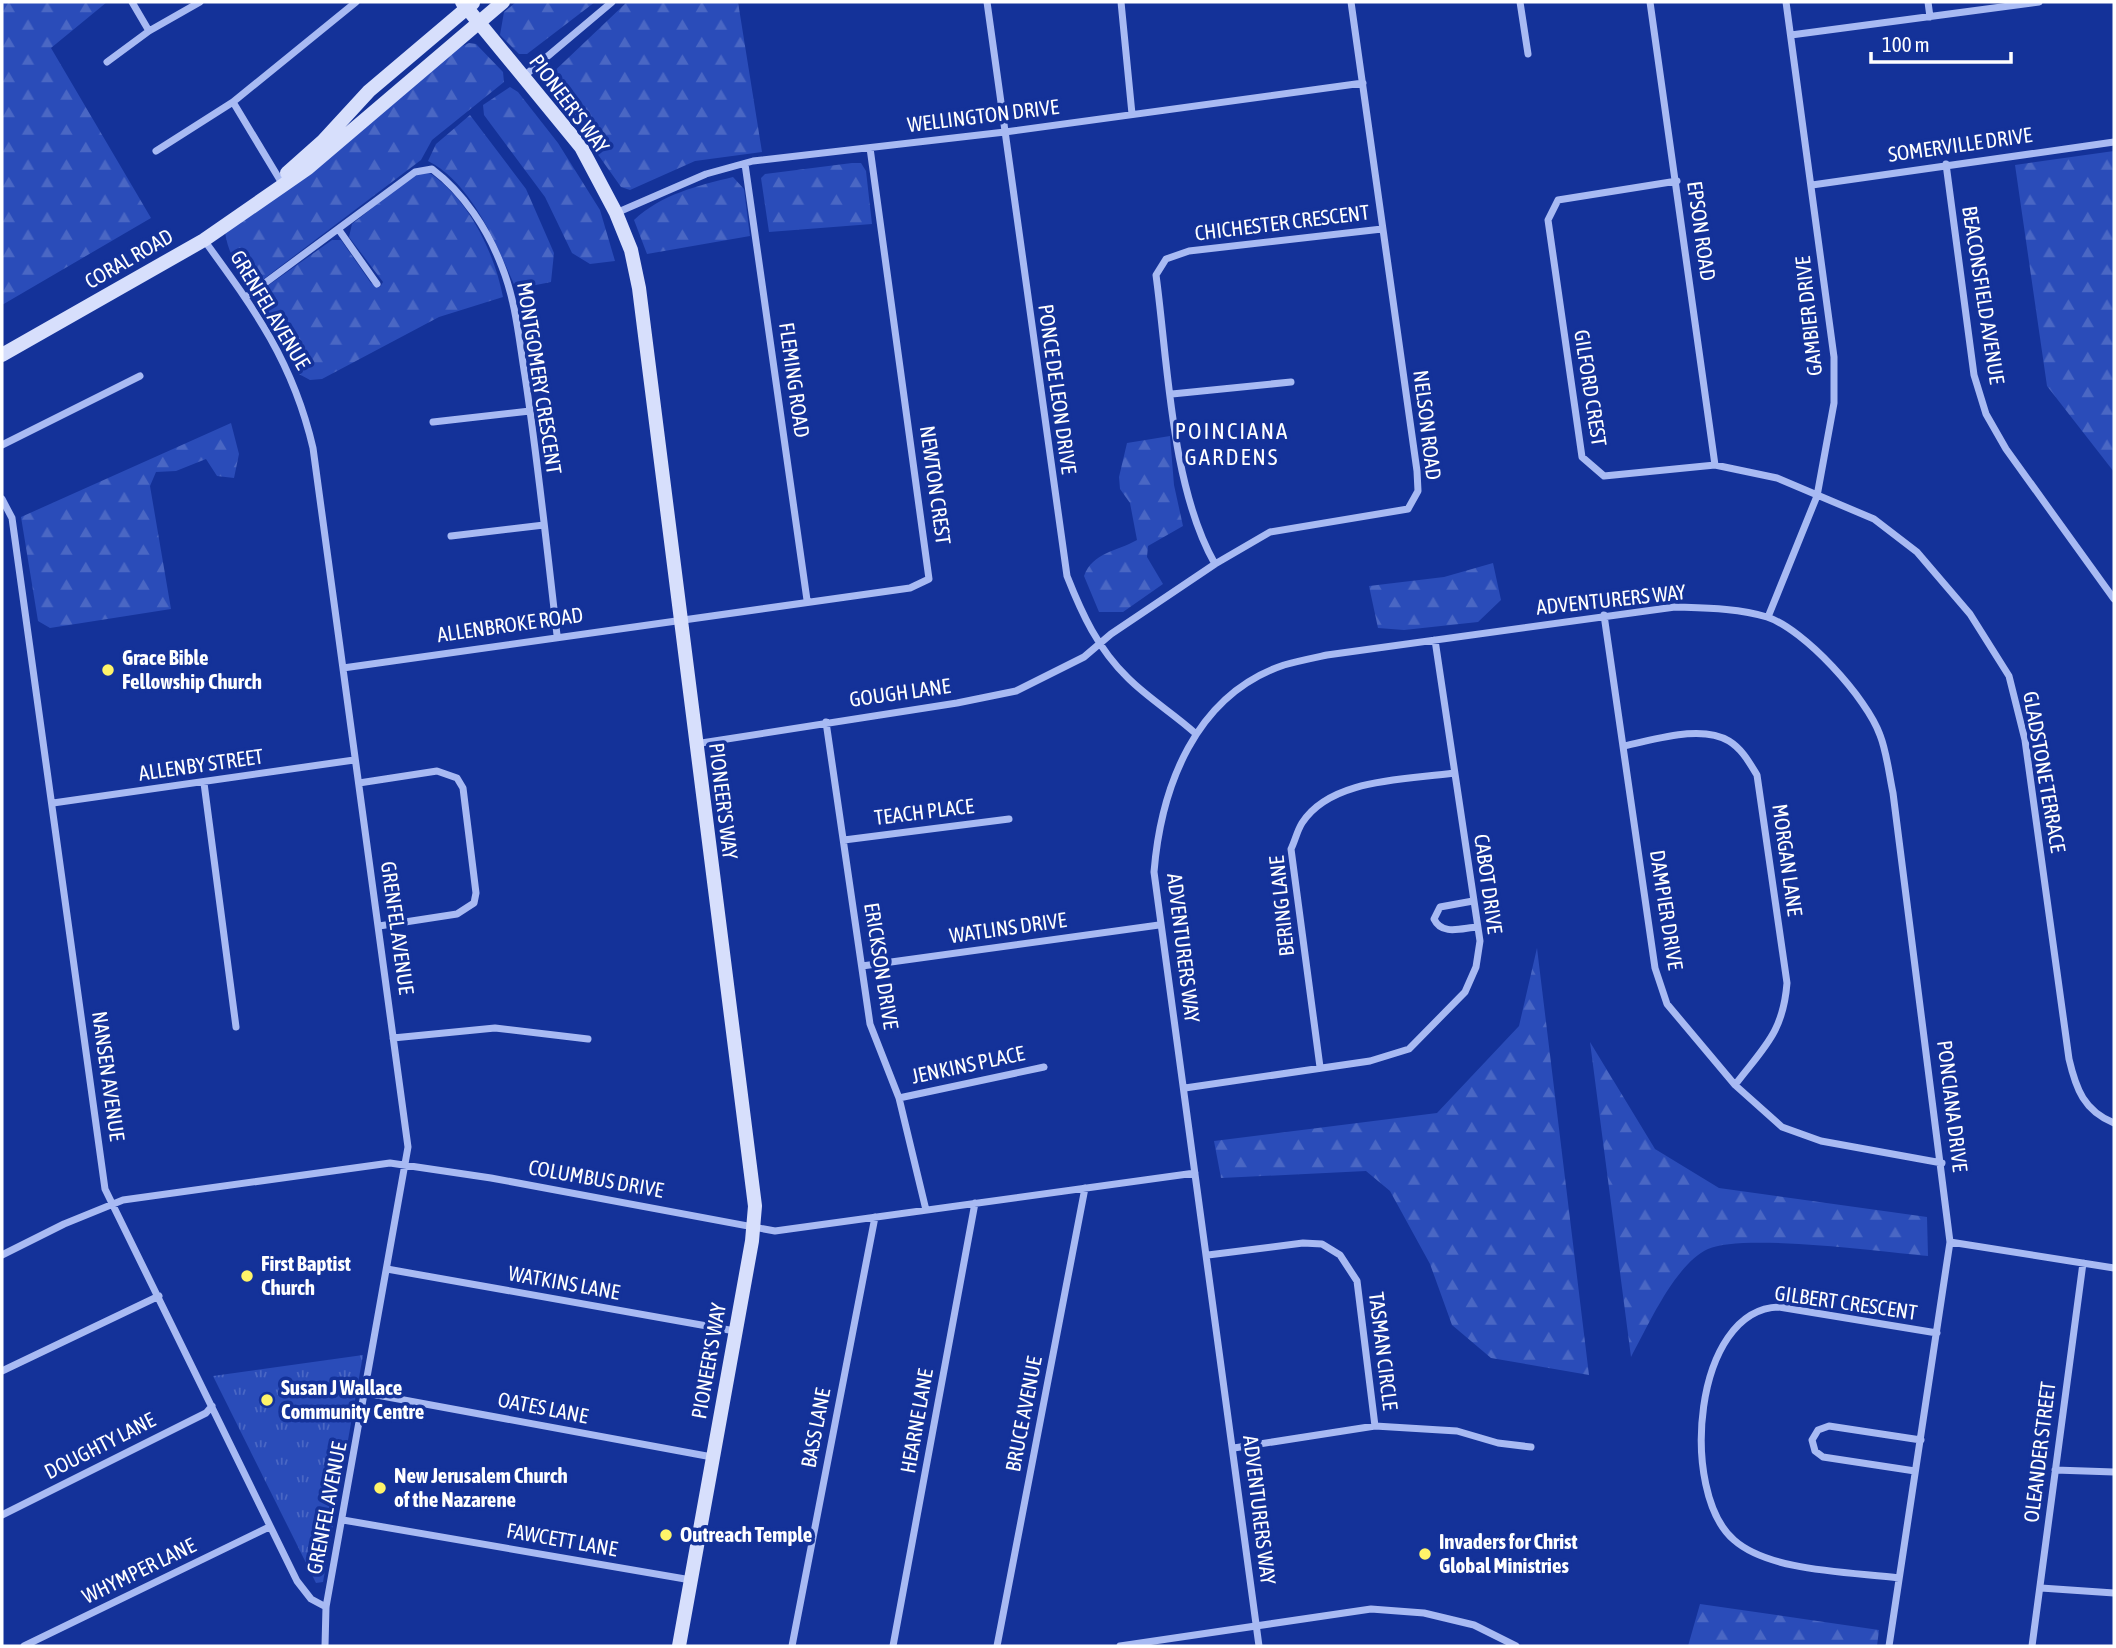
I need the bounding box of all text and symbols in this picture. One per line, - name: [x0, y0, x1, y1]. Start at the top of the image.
- scale bar: [1871, 21, 2011, 65]
- text: 100 m: [1882, 32, 1930, 56]
- street label: PIONEER'S WAY: [525, 49, 615, 158]
- street label: WELLINGTON DRIVE: [906, 94, 1060, 136]
- street label: SOMERVILLE DRIVE: [1886, 122, 2033, 166]
- street label: EPSON ROAD: [1683, 180, 1721, 282]
- street label: CHICHESTER CRESCENT: [1193, 199, 1371, 245]
- street label: BEACONSFIELD AVENUE: [1958, 204, 2010, 386]
- street label: CORAL ROAD: [80, 223, 177, 293]
- street label: GRENFEL AVENUE: [226, 246, 316, 373]
- street label: GAMBIER DRIVE: [1790, 255, 1826, 377]
- street label: MONTGOMERY CRESCENT: [513, 280, 567, 476]
- street label: PONCE DE LEON DRIVE: [1034, 302, 1082, 475]
- street label: FLEMING ROAD: [775, 321, 815, 439]
- street label: GILFORD CREST: [1570, 328, 1612, 448]
- street label: NELSON ROAD: [1409, 369, 1447, 481]
- district label: POINCIANA GARDENS: [1175, 418, 1289, 470]
- street label: NEWTON CREST: [916, 424, 956, 546]
- street label: ADVENTURERS WAY: [1535, 579, 1687, 619]
- street label: ALLENBROKE ROAD: [435, 602, 584, 646]
- place label: Grace Bible Fellowship Church: [122, 645, 262, 693]
- marker: Grace Bible Fellowship Church: [100, 662, 116, 678]
- street label: GOUGH LANE: [848, 673, 952, 711]
- street label: GLADSTONE TERRACE: [2019, 689, 2071, 854]
- street label: PIONEER'S WAY: [705, 741, 743, 861]
- street label: ALLENBY STREET: [137, 743, 265, 785]
- street label: TEACH PLACE: [873, 793, 975, 829]
- street label: MORGAN LANE: [1768, 802, 1808, 918]
- street label: CABOT DRIVE: [1470, 832, 1508, 935]
- street label: DAMPIER DRIVE: [1646, 848, 1688, 971]
- street label: BERING LANE: [1264, 855, 1298, 958]
- street label: GRENFEL AVENUE: [377, 860, 419, 996]
- street label: ADVENTURERS WAY: [1163, 872, 1205, 1024]
- street label: ERICKSON DRIVE: [860, 901, 904, 1031]
- street label: WATLINS DRIVE: [948, 907, 1068, 947]
- street label: NANSEN AVENUE: [88, 1009, 130, 1142]
- street label: PONCIANA DRIVE: [1933, 1039, 1973, 1173]
- street label: JENKINS PLACE: [909, 1040, 1027, 1088]
- street label: COLUMBUS DRIVE: [527, 1154, 666, 1202]
- place label: First Baptist Church: [261, 1251, 351, 1299]
- street label: WATKINS LANE: [506, 1260, 622, 1304]
- marker: First Baptist Church: [239, 1268, 255, 1284]
- street label: GILBERT CRESCENT: [1773, 1280, 1919, 1324]
- street label: TASMAN CIRCLE: [1365, 1290, 1403, 1411]
- street label: PIONEER'S WAY: [686, 1300, 730, 1421]
- street label: BRUCE AVENUE: [1000, 1354, 1046, 1474]
- street label: HEARNE LANE: [895, 1367, 937, 1475]
- place label: Susan J Wallace Community Centre: [281, 1375, 424, 1423]
- street label: OLEANDER STREET: [2018, 1380, 2060, 1524]
- street label: BASS LANE: [796, 1386, 834, 1470]
- street label: OATES LANE: [496, 1387, 590, 1428]
- marker: Susan J Wallace Community Centre: [259, 1392, 275, 1408]
- street label: DOUGHTY LANE: [40, 1407, 159, 1483]
- street label: ADVENTURERS WAY: [1239, 1434, 1281, 1586]
- street label: GRENFEL AVENUE: [301, 1440, 351, 1576]
- place label: New Jerusalem Church of the Nazarene: [394, 1463, 568, 1511]
- marker: New Jerusalem Church of the Nazarene: [372, 1480, 388, 1496]
- street label: FAWCETT LANE: [505, 1517, 620, 1561]
- place label: Outreach Temple: [680, 1522, 812, 1546]
- marker: Outreach Temple: [658, 1527, 674, 1543]
- place label: Invaders for Christ Global Ministries: [1439, 1529, 1578, 1577]
- street label: WHYMPER LANE: [78, 1532, 199, 1608]
- marker: Invaders for Christ Global Ministries: [1417, 1546, 1433, 1562]

